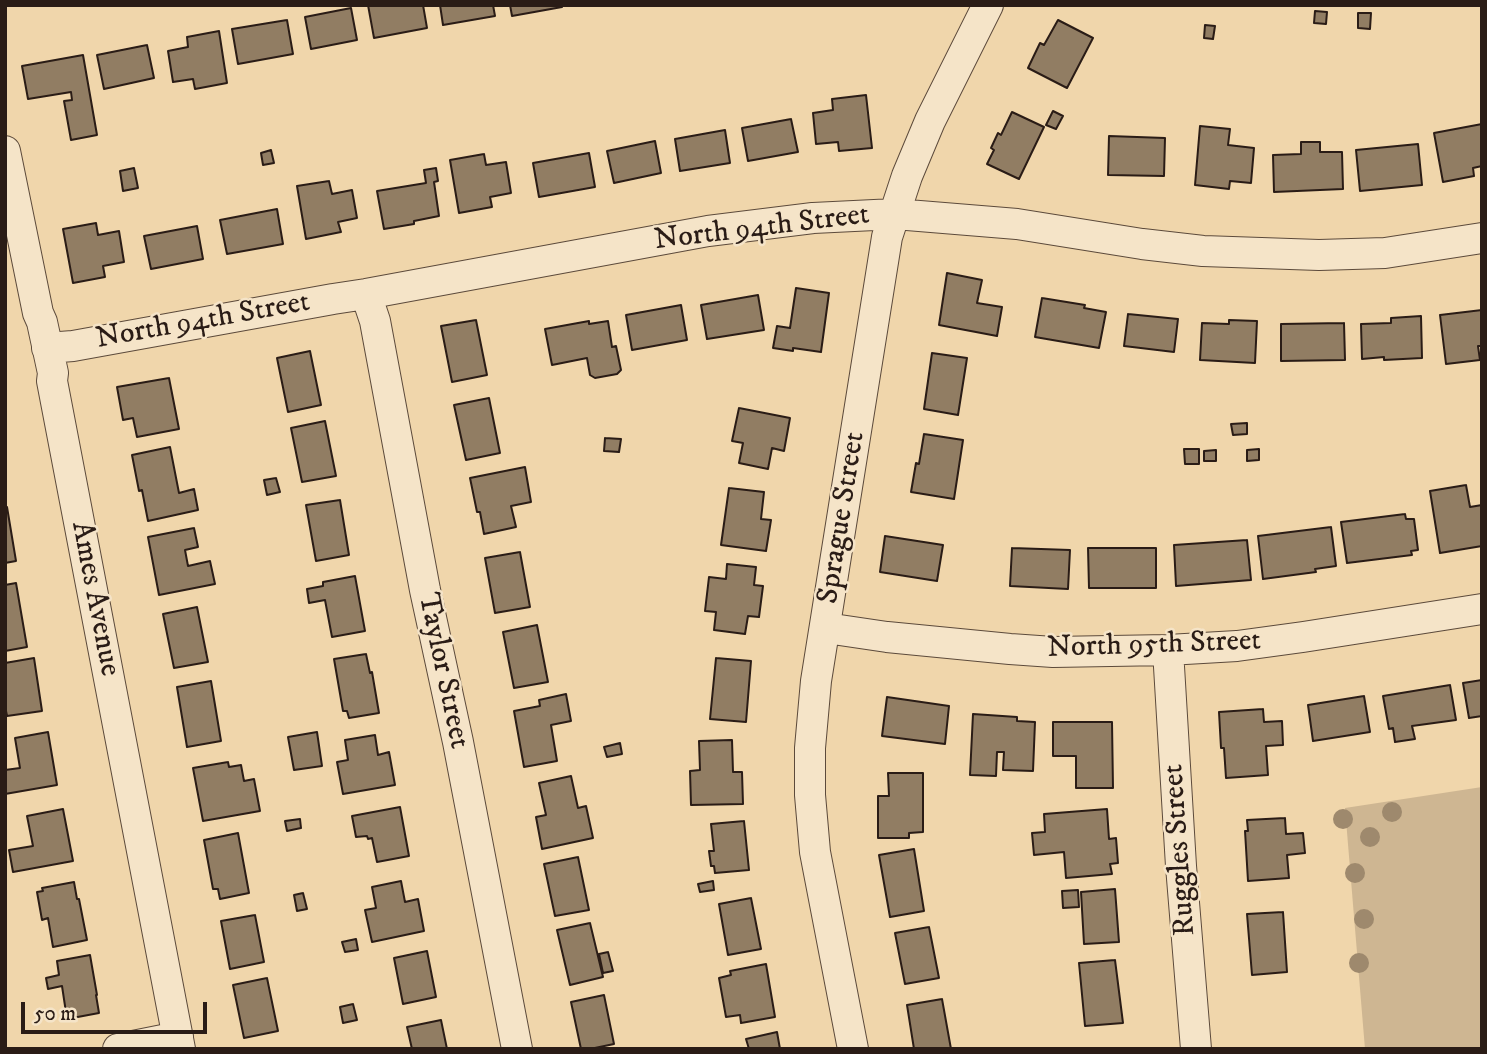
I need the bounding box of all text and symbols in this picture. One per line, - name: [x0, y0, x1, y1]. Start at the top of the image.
- street label: North 94th Street: [652, 198, 872, 260]
- street label: North 94th Street: [93, 285, 313, 359]
- street label: Sprague Street: [812, 430, 874, 606]
- street label: Ames Avenue: [61, 519, 127, 679]
- street label: Taylor Street: [408, 590, 476, 752]
- street label: North 95th Street: [1046, 624, 1262, 668]
- street label: Ruggles Street: [1157, 763, 1205, 937]
- scale bar: [24, 988, 210, 1032]
- text: 50 m: [34, 1001, 76, 1027]

